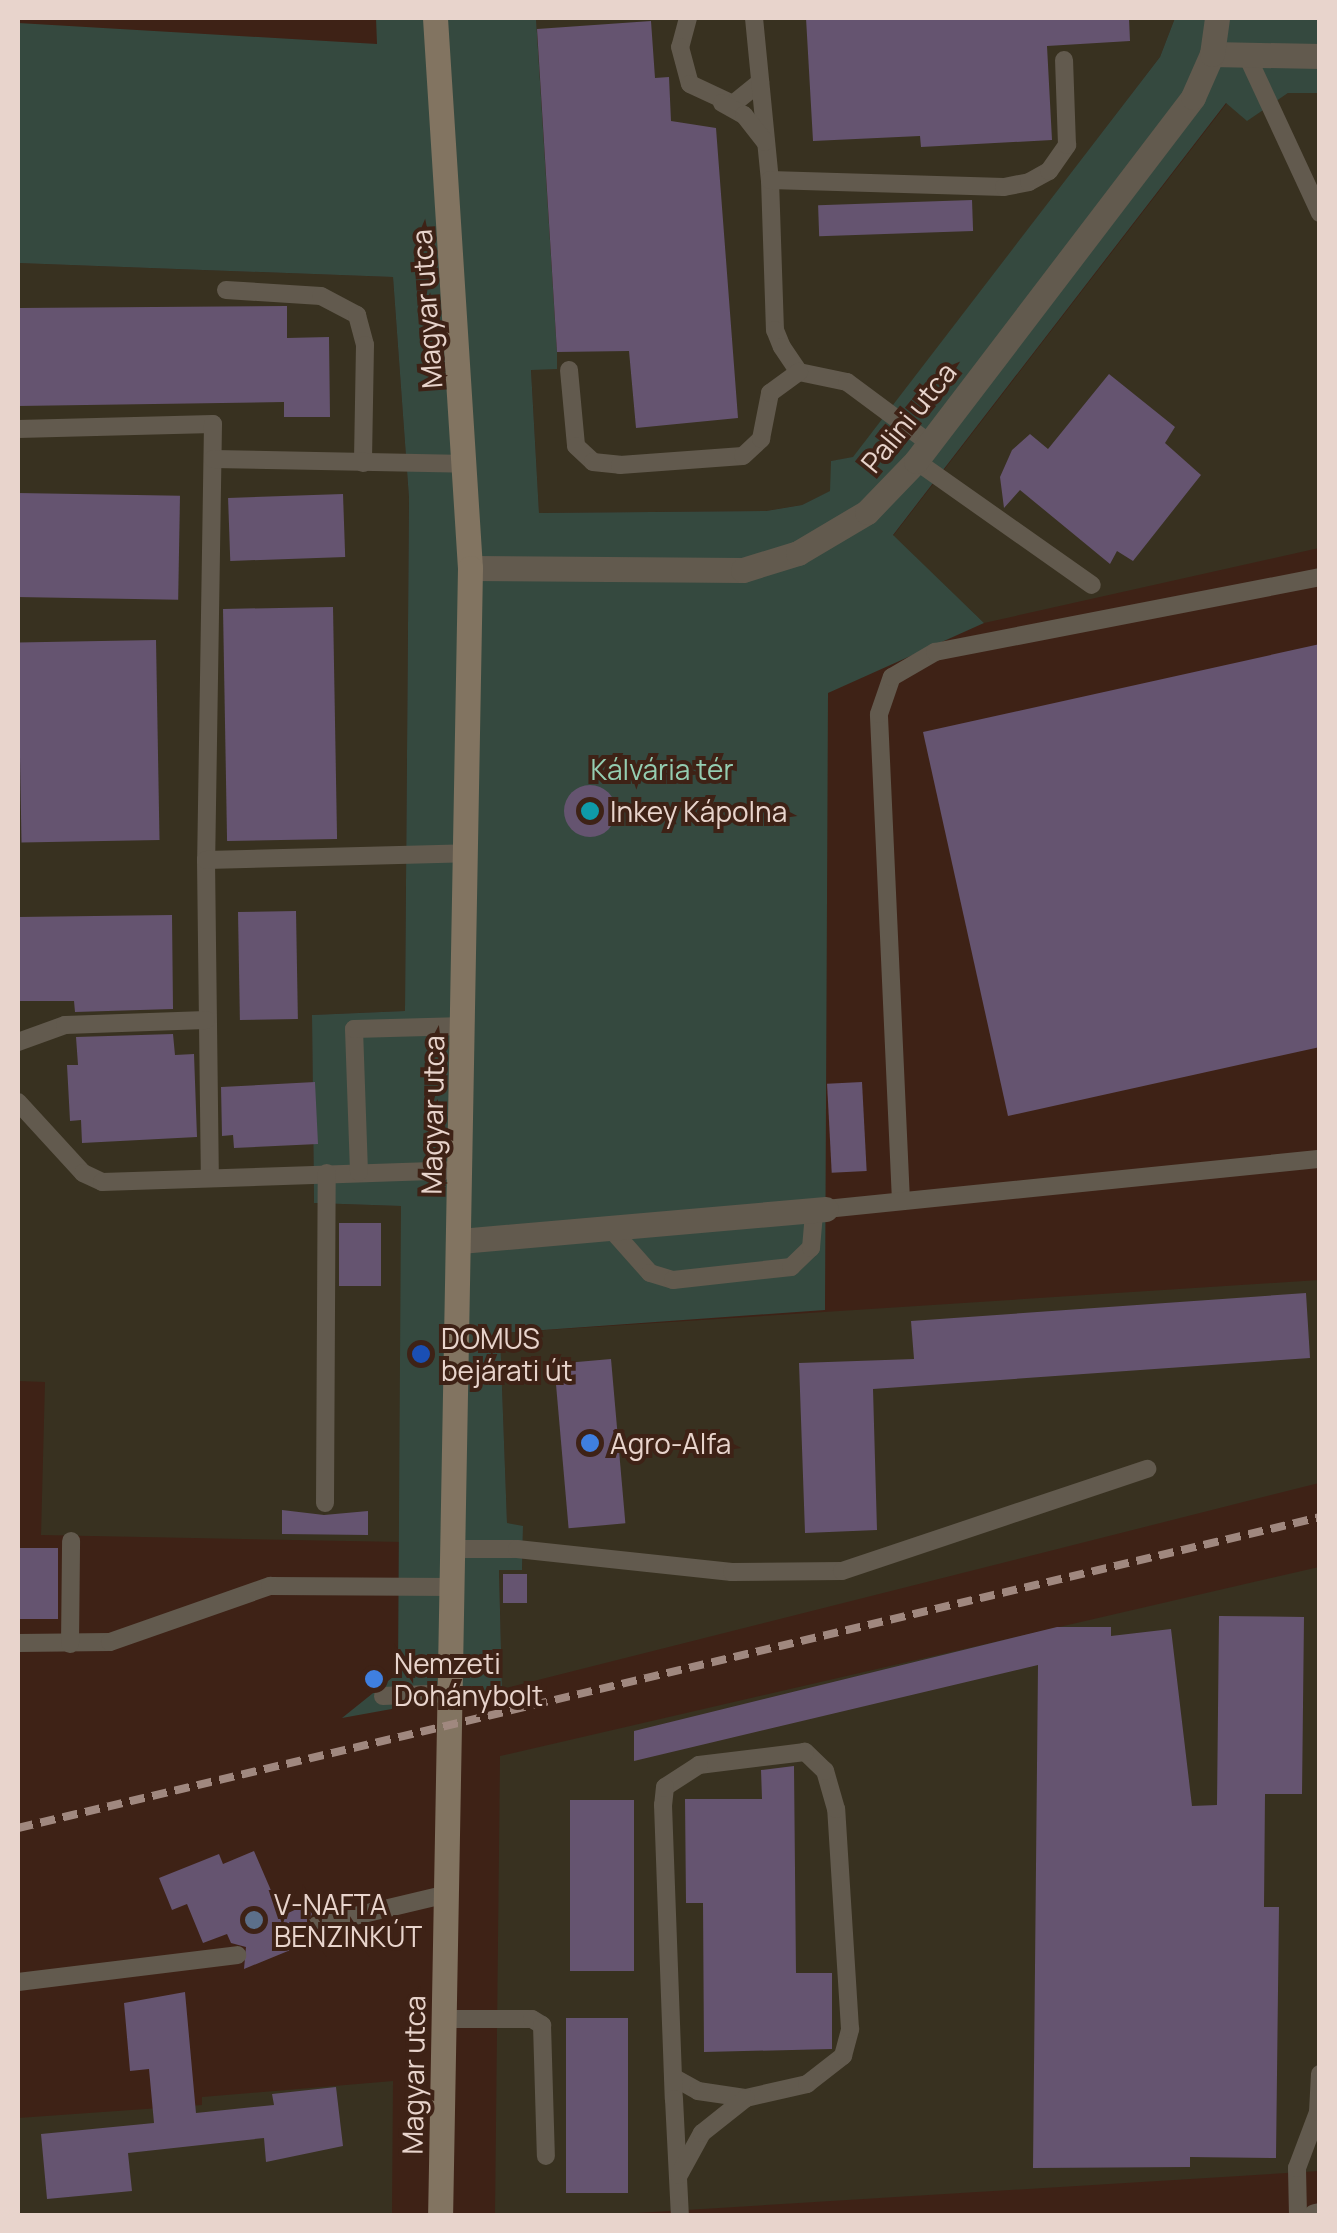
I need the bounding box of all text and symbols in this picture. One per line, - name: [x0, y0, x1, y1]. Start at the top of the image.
- street label: Magyar utca: [404, 228, 448, 390]
- street label: Palini utca: [853, 355, 963, 479]
- park label: Kálvária tér: [590, 752, 734, 786]
- place label: Inkey Kápolna: [610, 794, 787, 828]
- marker: Inkey Kápolna: [579, 800, 601, 822]
- street label: Magyar utca: [414, 1035, 450, 1195]
- place label: DOMUS bejárati út: [441, 1321, 573, 1387]
- marker: DOMUS bejárati út: [410, 1343, 432, 1365]
- place label: Agro-Alfa: [610, 1426, 731, 1460]
- marker: Agro-Alfa: [579, 1432, 601, 1454]
- place label: Nemzeti Dohánybolt: [394, 1646, 543, 1712]
- marker: Nemzeti Dohánybolt: [363, 1668, 385, 1690]
- place label: V-NAFTA BENZINKÚT: [274, 1887, 422, 1953]
- marker: V-NAFTA BENZINKÚT: [243, 1909, 265, 1931]
- street label: Magyar utca: [395, 1995, 431, 2155]

